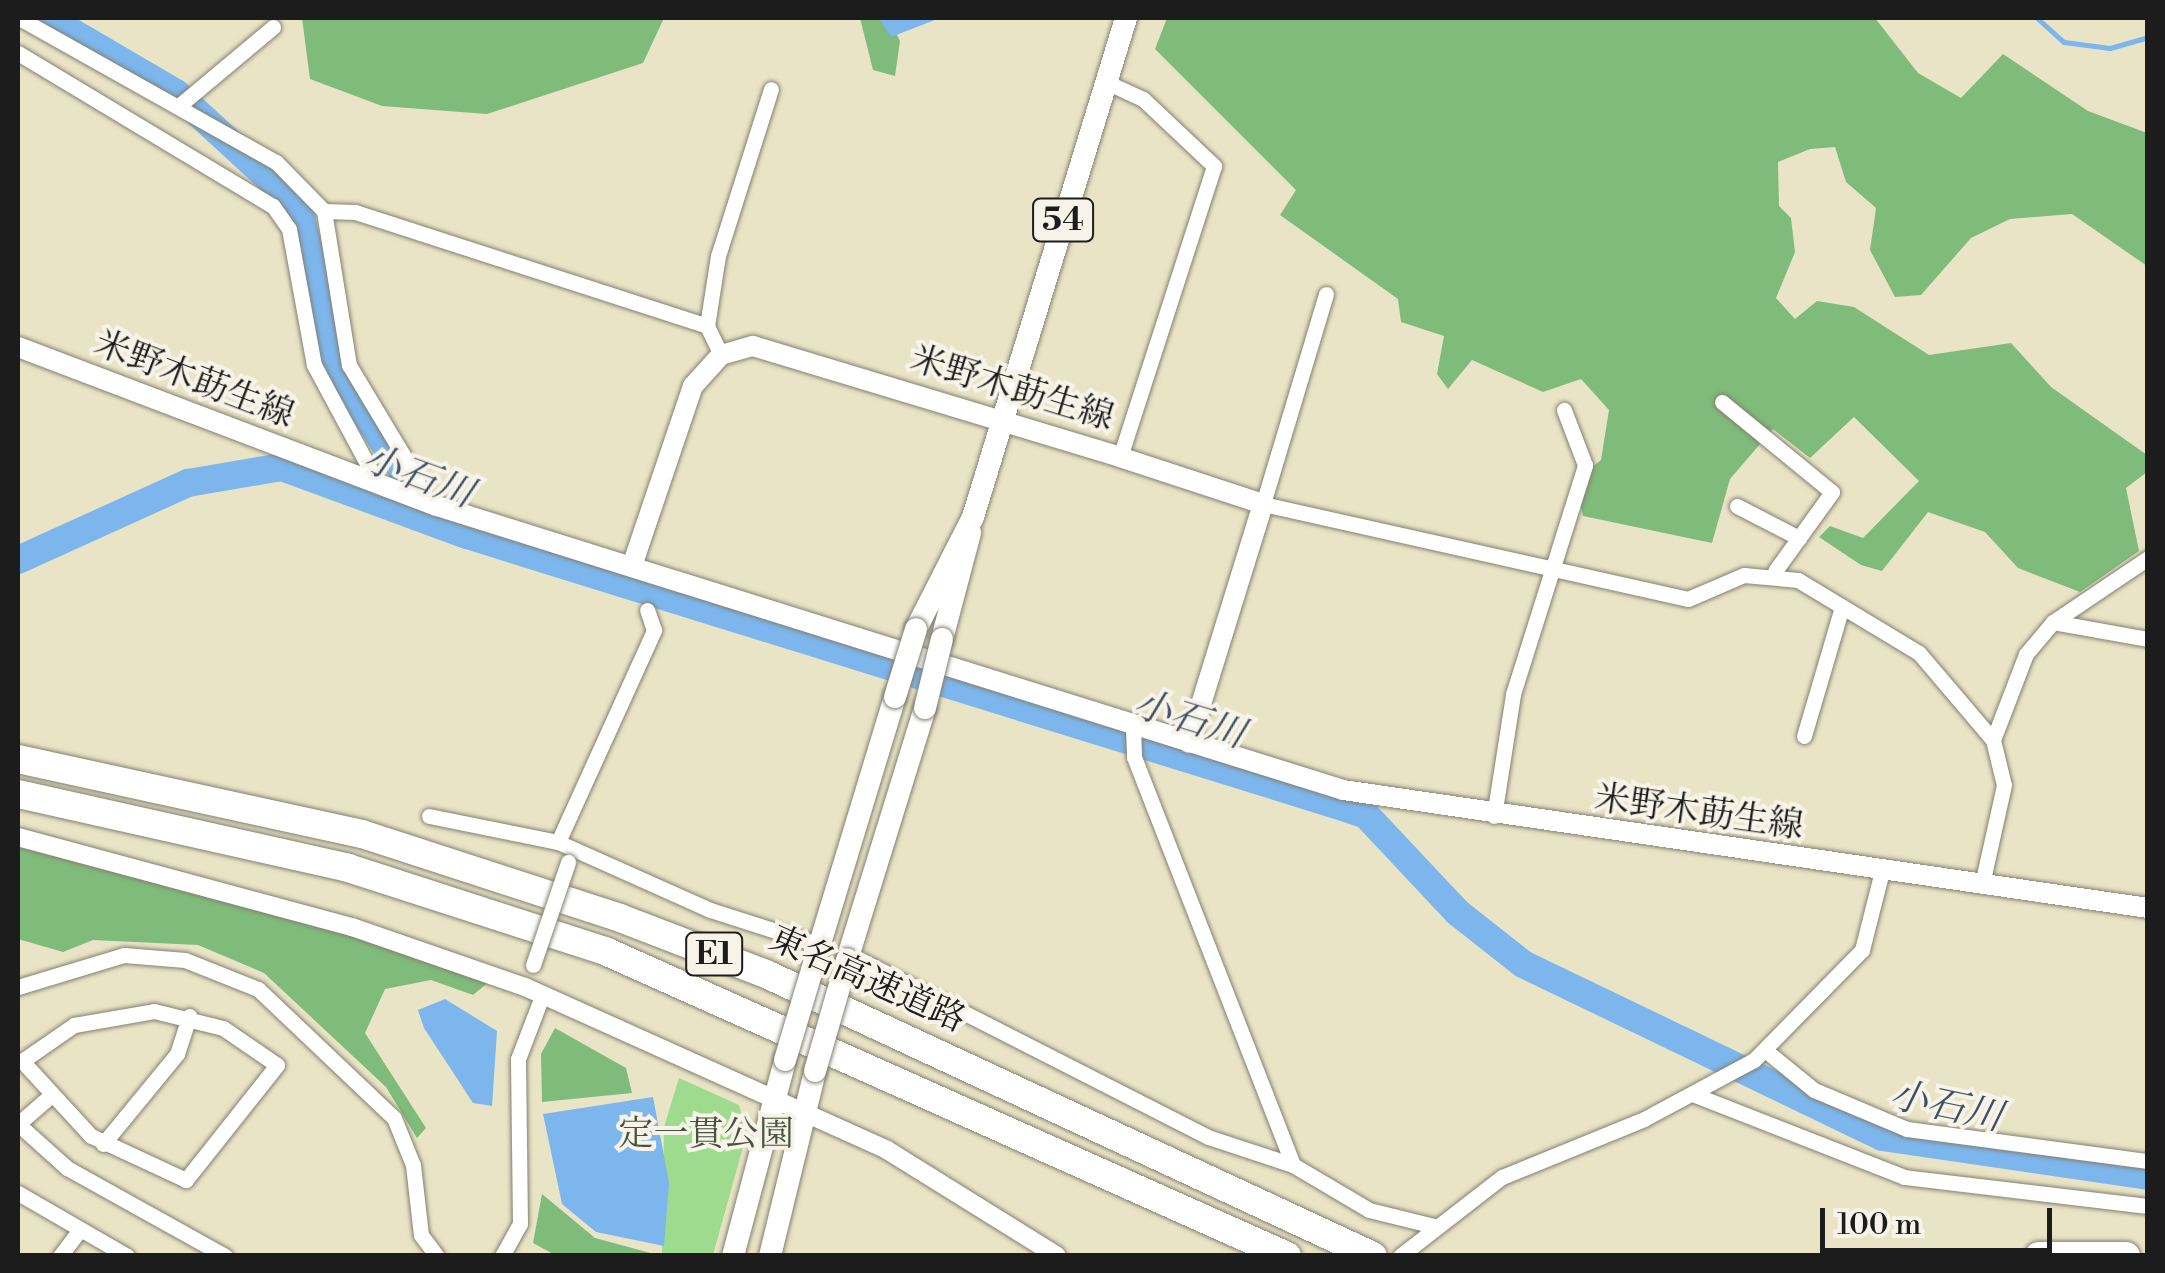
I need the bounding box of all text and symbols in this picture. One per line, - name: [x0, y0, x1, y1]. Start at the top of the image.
- road number: 54: [1030, 193, 1096, 247]
- street label: 米野木莇生線: [88, 323, 300, 437]
- street label: 米野木莇生線: [905, 338, 1119, 440]
- water label: 小石川: [357, 436, 479, 518]
- water label: 小石川: [1128, 682, 1250, 758]
- street label: 米野木莇生線: [1592, 778, 1806, 848]
- street label: 東名高速道路: [763, 918, 971, 1042]
- road number: E1: [684, 927, 744, 981]
- water label: 小石川: [1886, 1073, 2006, 1141]
- park label: 定一貫公園: [619, 1114, 793, 1156]
- scale bar: [1825, 1188, 2058, 1250]
- text: 100 m: [1837, 1206, 1921, 1244]

